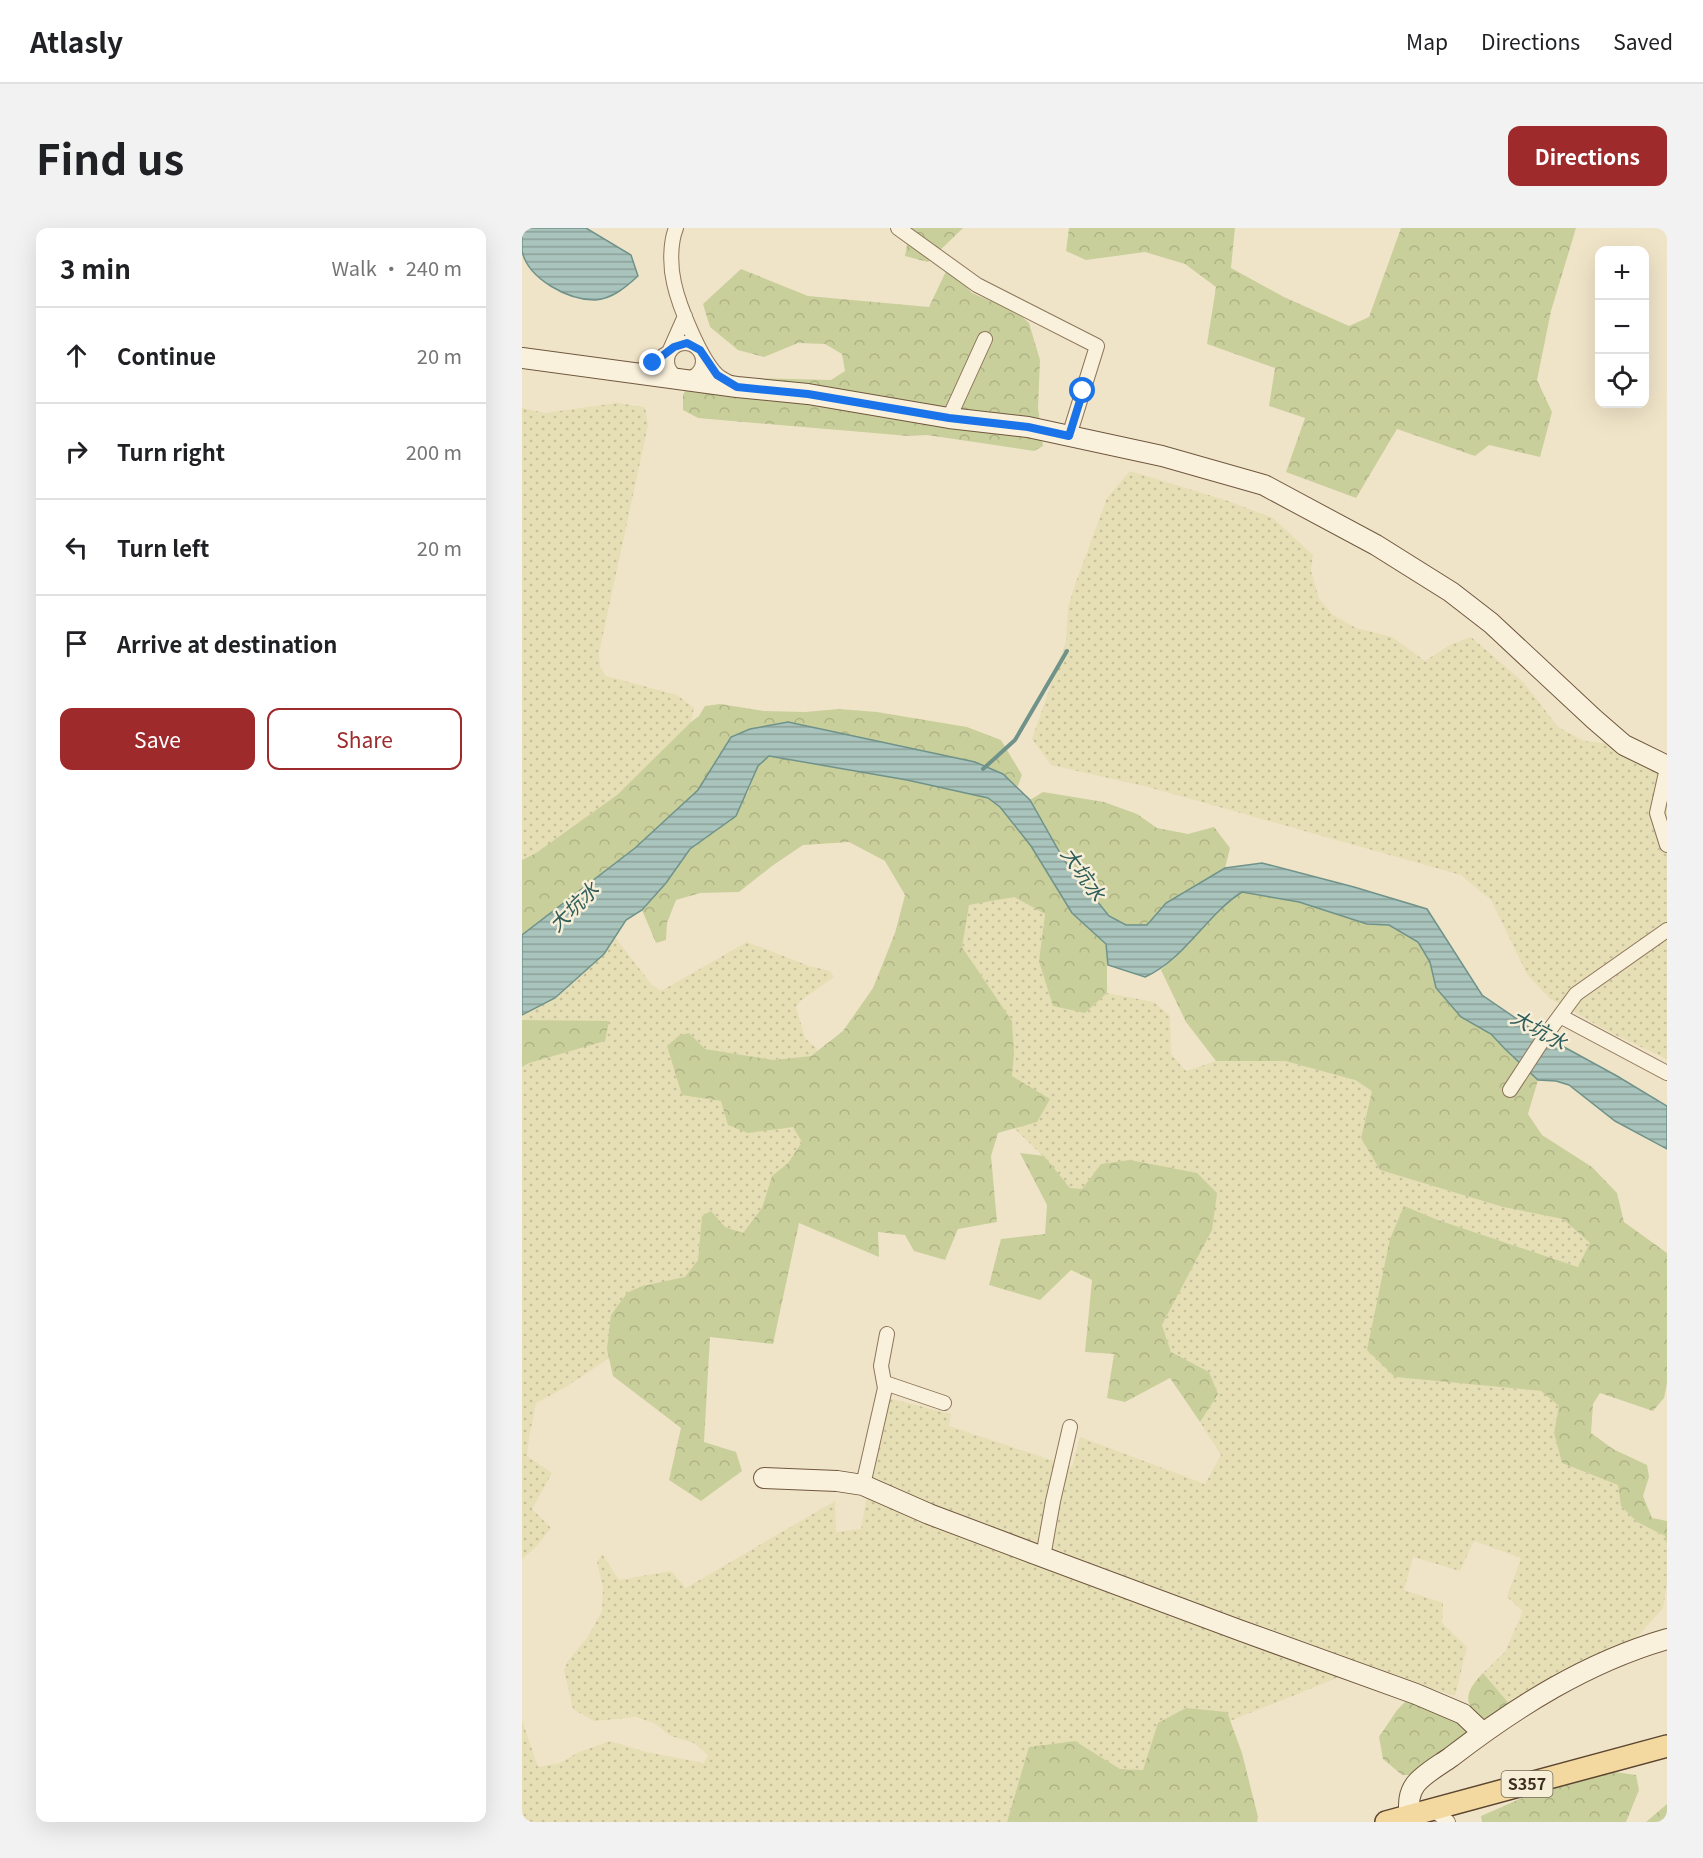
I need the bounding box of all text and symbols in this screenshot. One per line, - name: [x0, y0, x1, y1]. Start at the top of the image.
- text: Atlasly: [30, 21, 123, 61]
- text: Map: [1406, 26, 1448, 56]
- text: Directions: [1481, 26, 1580, 56]
- text: Saved: [1613, 26, 1673, 56]
- text: Find us: [36, 126, 184, 187]
- button: Directions: [1508, 126, 1667, 186]
- map controls: [1595, 246, 1649, 408]
- button: +: [1595, 246, 1649, 300]
- text: 3 min: [60, 249, 131, 286]
- text: Walk · 240 m: [332, 253, 462, 282]
- button: −: [1595, 300, 1649, 354]
- icon: ahead: [60, 339, 93, 372]
- text: Continue: [117, 339, 216, 371]
- text: 20 m: [417, 341, 462, 370]
- route end: [639, 349, 665, 375]
- button: locate: [1595, 354, 1649, 408]
- route start: [1069, 377, 1095, 403]
- icon: right: [60, 435, 93, 468]
- text: Turn right: [117, 435, 225, 467]
- text: 200 m: [406, 437, 462, 466]
- icon: left: [60, 531, 93, 564]
- text: Turn left: [117, 531, 209, 563]
- text: 20 m: [417, 533, 462, 562]
- icon: arrive: [60, 627, 93, 660]
- text: Arrive at destination: [117, 627, 337, 659]
- button: Save: [60, 708, 255, 770]
- button: Share: [267, 708, 462, 770]
- water label: 大坑水: [1055, 840, 1114, 907]
- water label: 大坑水: [541, 874, 605, 937]
- water label: 大坑水: [1506, 1001, 1574, 1056]
- road number: S357: [1502, 1771, 1552, 1797]

